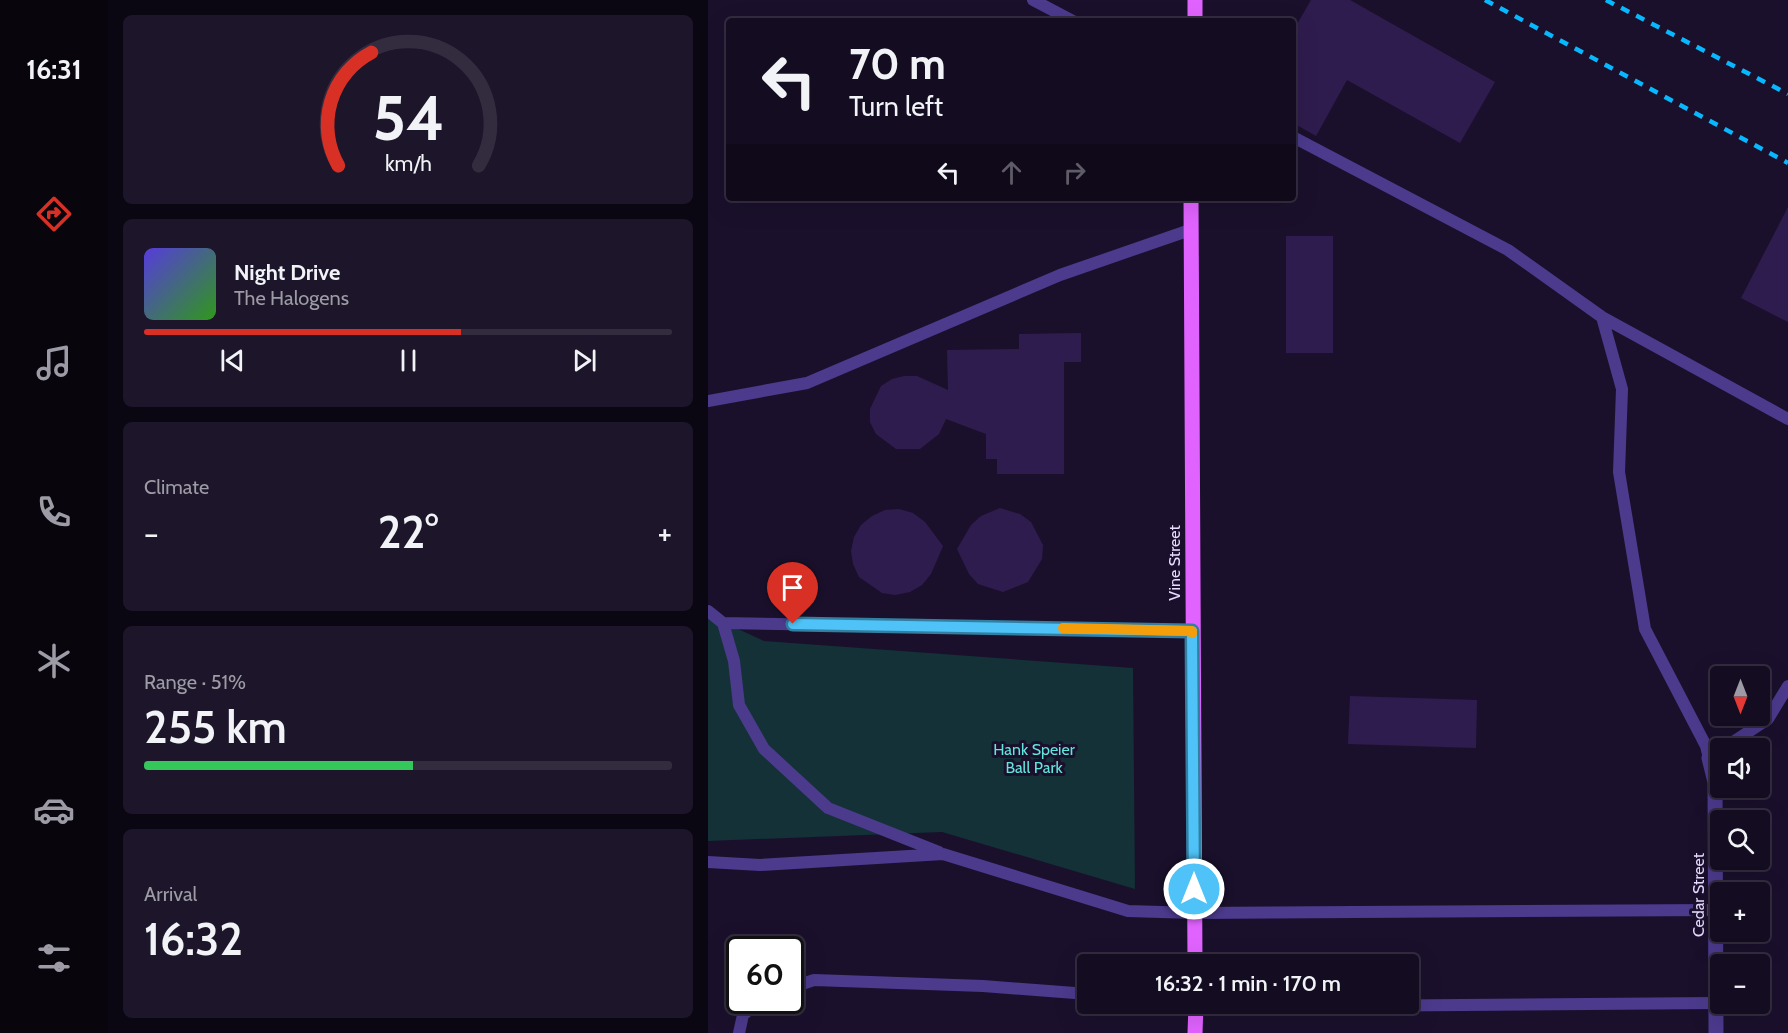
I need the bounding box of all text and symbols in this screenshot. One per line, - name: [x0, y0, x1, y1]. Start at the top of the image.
- text: 70 m: [849, 38, 946, 90]
- icon: left: [750, 42, 828, 120]
- text: 16:31: [26, 53, 82, 86]
- text: 54: [372, 80, 444, 156]
- text: Turn left: [849, 90, 943, 123]
- text: km/h: [385, 151, 431, 177]
- icon: left: [932, 156, 965, 189]
- icon: ahead: [995, 156, 1028, 189]
- icon: right: [1058, 156, 1091, 189]
- icon: directions: [33, 193, 75, 235]
- text: Night Drive: [234, 259, 340, 286]
- text: The Halogens: [234, 286, 349, 310]
- icon: music: [33, 342, 75, 384]
- icon: previous: [216, 344, 249, 377]
- icon: pause: [392, 344, 425, 377]
- icon: next: [568, 344, 601, 377]
- text: Climate: [144, 475, 209, 499]
- icon: phone: [33, 491, 75, 533]
- text: 22°: [378, 505, 438, 559]
- text: −: [144, 513, 159, 553]
- text: +: [657, 513, 672, 553]
- street label: Vine Street: [1165, 525, 1184, 601]
- pin: [767, 562, 818, 624]
- icon: arrive: [776, 571, 809, 604]
- icon: climate: [33, 640, 75, 682]
- north arrow: [1710, 666, 1770, 726]
- map controls: [1710, 666, 1770, 1014]
- text: Range · 51%: [144, 670, 246, 694]
- text: 255 km: [144, 700, 287, 754]
- button: sound: [1710, 738, 1770, 798]
- park label: Hank Speier Ball Park: [993, 740, 1076, 777]
- icon: car: [33, 789, 75, 831]
- button: search: [1710, 810, 1770, 870]
- street label: Cedar Street: [1689, 852, 1708, 937]
- position arrow: [1162, 857, 1226, 921]
- text: Arrival: [144, 882, 197, 906]
- button: +: [1710, 882, 1770, 942]
- text: 16:32: [144, 912, 243, 966]
- speed limit sign: 60: [726, 936, 804, 1014]
- icon: filters: [33, 937, 75, 979]
- button: −: [1710, 954, 1770, 1014]
- text: 16:32 · 1 min · 170 m: [1155, 970, 1341, 997]

